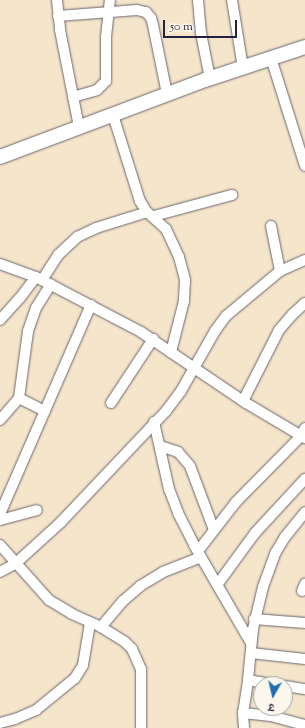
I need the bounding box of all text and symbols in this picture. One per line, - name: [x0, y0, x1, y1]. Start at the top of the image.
- scale bar: [165, 12, 239, 38]
- text: 50 m: [170, 18, 193, 36]
- north arrow: [253, 676, 293, 716]
- text: उ: [268, 699, 275, 715]

